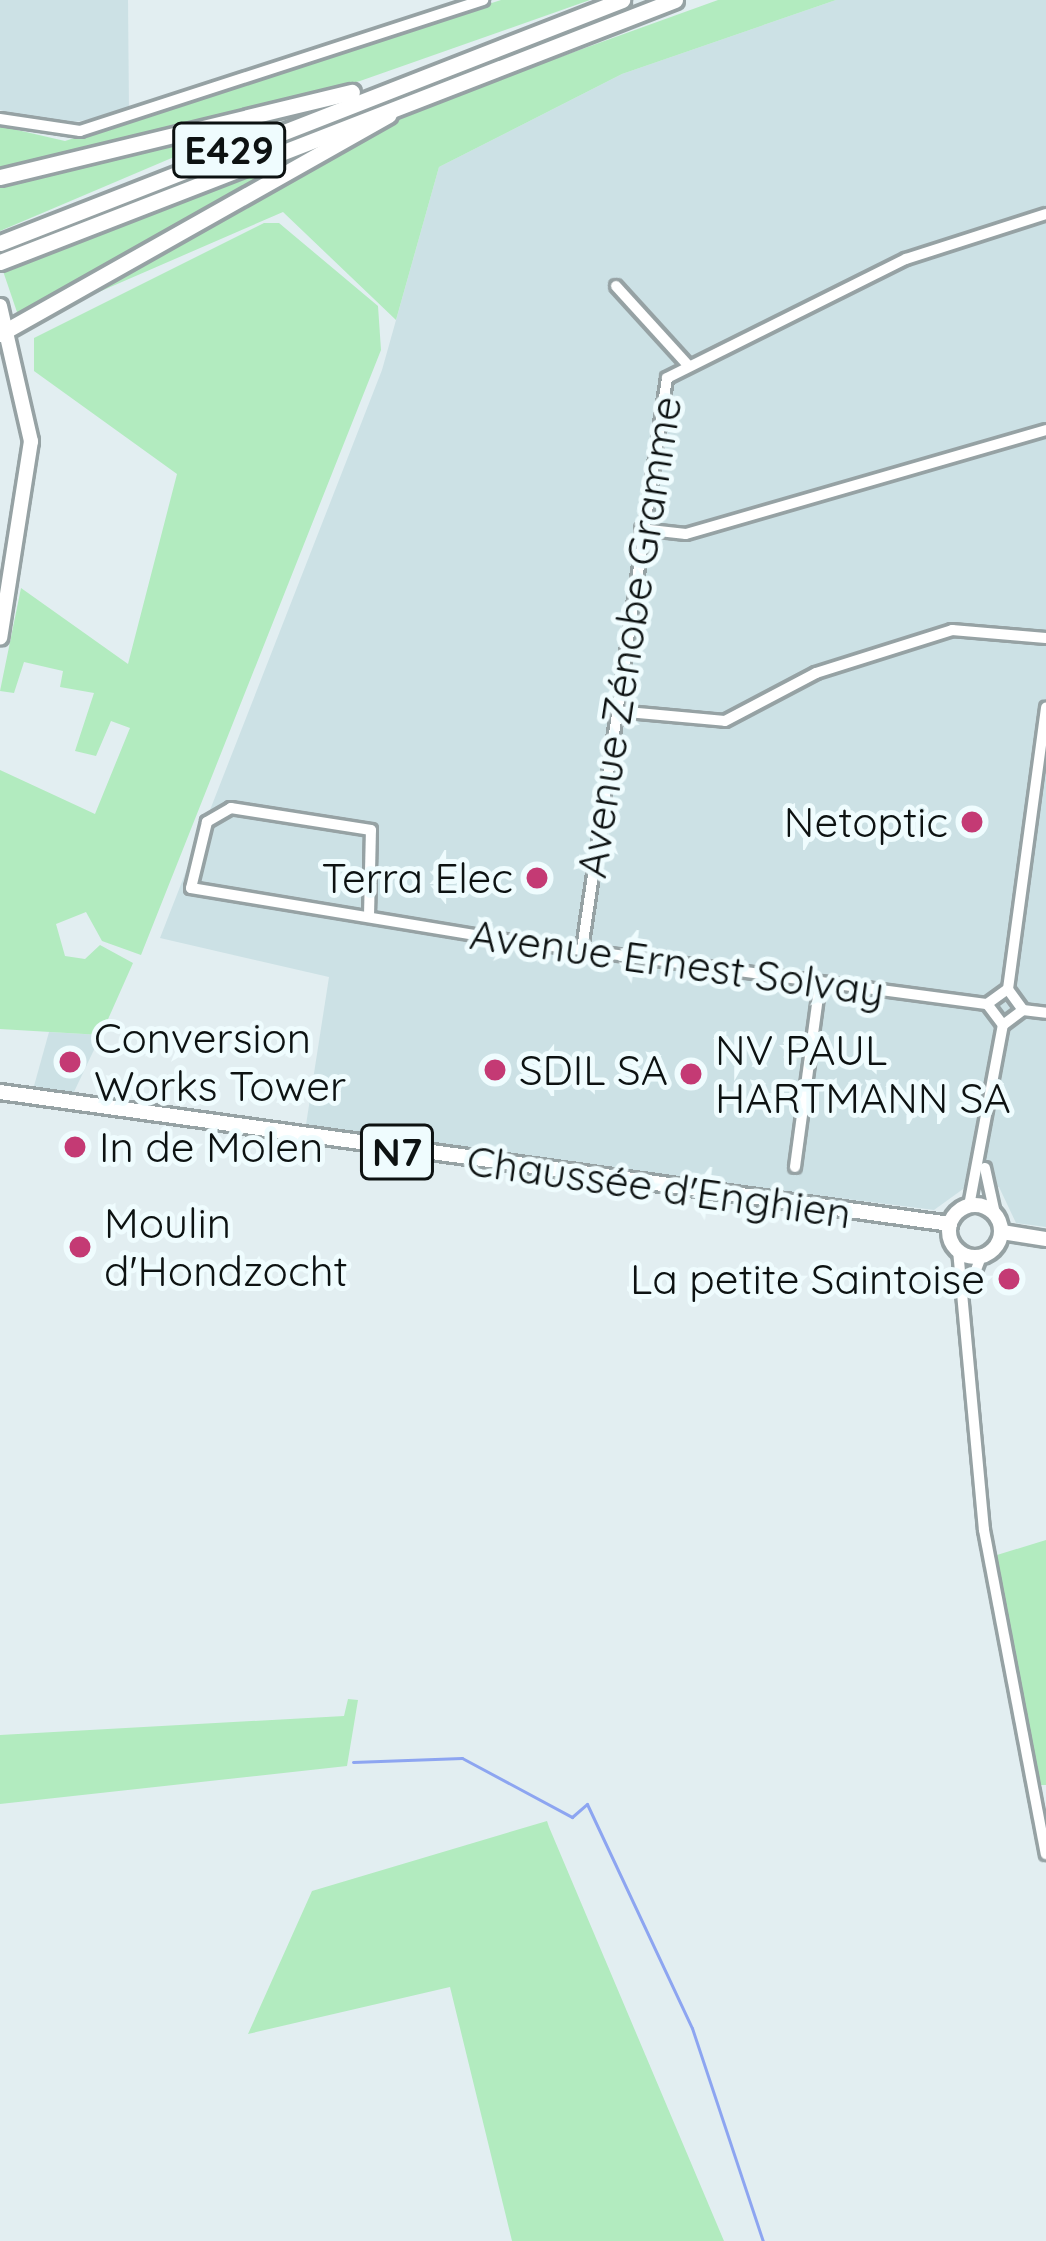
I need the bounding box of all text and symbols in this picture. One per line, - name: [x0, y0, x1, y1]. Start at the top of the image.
- road number: E429: [172, 117, 286, 183]
- street label: Avenue Zénobe Gramme: [566, 393, 692, 881]
- place label: Netoptic: [784, 797, 948, 847]
- marker: Netoptic: [959, 809, 985, 835]
- place label: Terra Elec: [322, 853, 513, 903]
- marker: Terra Elec: [524, 865, 550, 891]
- street label: Avenue Ernest Solvay: [467, 909, 887, 1017]
- place label: Conversion Works Tower: [94, 1013, 346, 1112]
- place label: NV PAUL HARTMANN SA: [715, 1025, 1011, 1124]
- place label: SDIL SA: [519, 1045, 668, 1095]
- marker: Conversion Works Tower: [57, 1049, 83, 1075]
- marker: SDIL SA: [482, 1057, 508, 1083]
- marker: NV PAUL HARTMANN SA: [678, 1061, 704, 1087]
- road number: N7: [358, 1119, 436, 1185]
- place label: In de Molen: [99, 1122, 323, 1172]
- marker: In de Molen: [62, 1134, 88, 1160]
- street label: Chaussée d'Enghien: [464, 1135, 854, 1239]
- place label: Moulin d'Hondzocht: [104, 1198, 348, 1296]
- marker: Moulin d'Hondzocht: [67, 1234, 93, 1260]
- place label: La petite Saintoise: [630, 1254, 985, 1304]
- marker: La petite Saintoise: [996, 1266, 1022, 1292]

